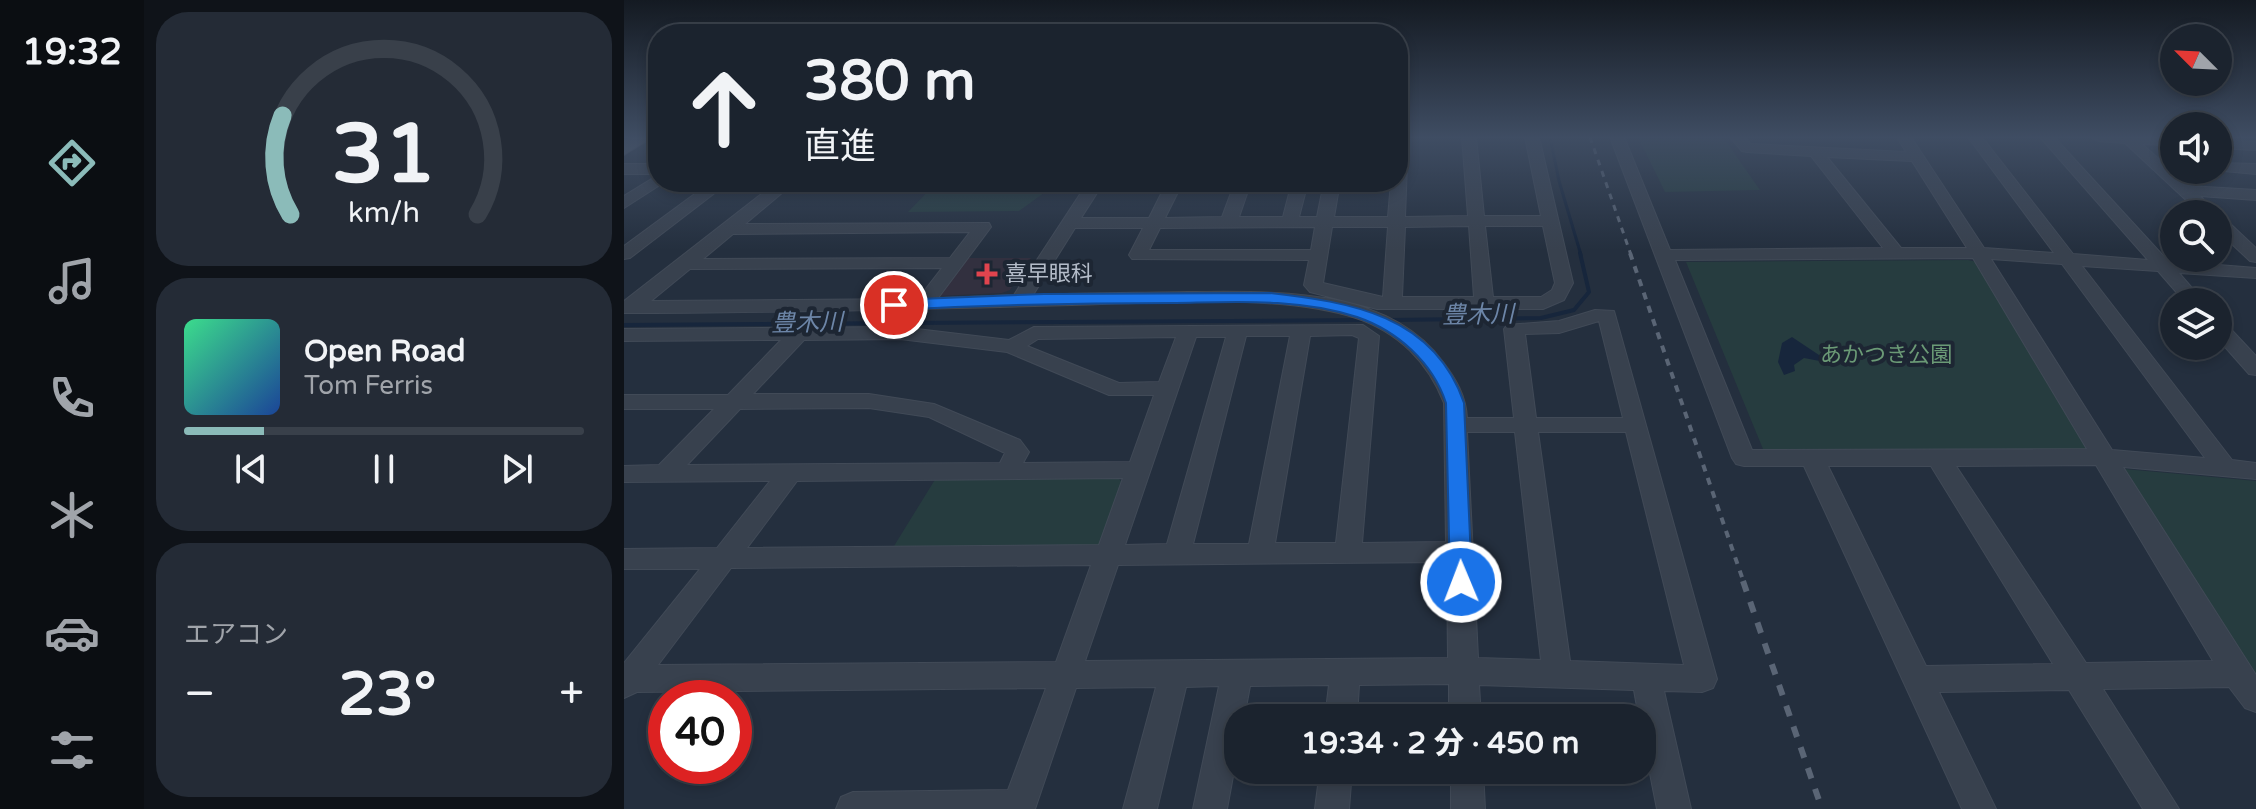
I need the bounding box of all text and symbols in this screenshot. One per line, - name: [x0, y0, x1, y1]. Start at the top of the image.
- north arrow: [2160, 24, 2232, 96]
- map controls: [2160, 24, 2232, 360]
- text: 19:32: [22, 31, 122, 74]
- text: 380 m: [804, 48, 975, 115]
- icon: ahead: [672, 56, 776, 160]
- text: 31: [332, 104, 436, 204]
- button: sound: [2160, 112, 2232, 184]
- text: 直進: [804, 125, 876, 168]
- icon: directions: [44, 135, 100, 191]
- text: km/h: [348, 196, 420, 230]
- button: search: [2160, 200, 2232, 272]
- icon: music: [44, 253, 100, 309]
- place label: 喜早眼科: [1005, 261, 1093, 287]
- marker: 喜早眼科: [976, 263, 998, 285]
- pin: [860, 271, 928, 339]
- icon: arrive: [872, 283, 916, 327]
- button: layers: [2160, 288, 2232, 360]
- water label: 豊木川: [1442, 300, 1517, 330]
- water label: 豊木川: [771, 308, 846, 338]
- text: Open Road: [304, 333, 465, 370]
- park label: あかつき公園: [1820, 342, 1952, 368]
- icon: phone: [44, 370, 100, 426]
- text: Tom Ferris: [304, 370, 433, 401]
- icon: previous: [229, 447, 273, 491]
- icon: pause: [362, 447, 406, 491]
- icon: next: [495, 447, 539, 491]
- icon: climate: [44, 487, 100, 543]
- position arrow: [1419, 540, 1503, 624]
- icon: car: [44, 605, 100, 661]
- text: エアコン: [184, 619, 288, 650]
- text: 23°: [338, 659, 436, 731]
- text: −: [184, 668, 215, 721]
- text: +: [559, 668, 584, 721]
- speed limit sign: 40: [648, 680, 752, 784]
- icon: filters: [44, 722, 100, 778]
- text: 19:34 · 2 分 · 450 m: [1301, 725, 1579, 762]

